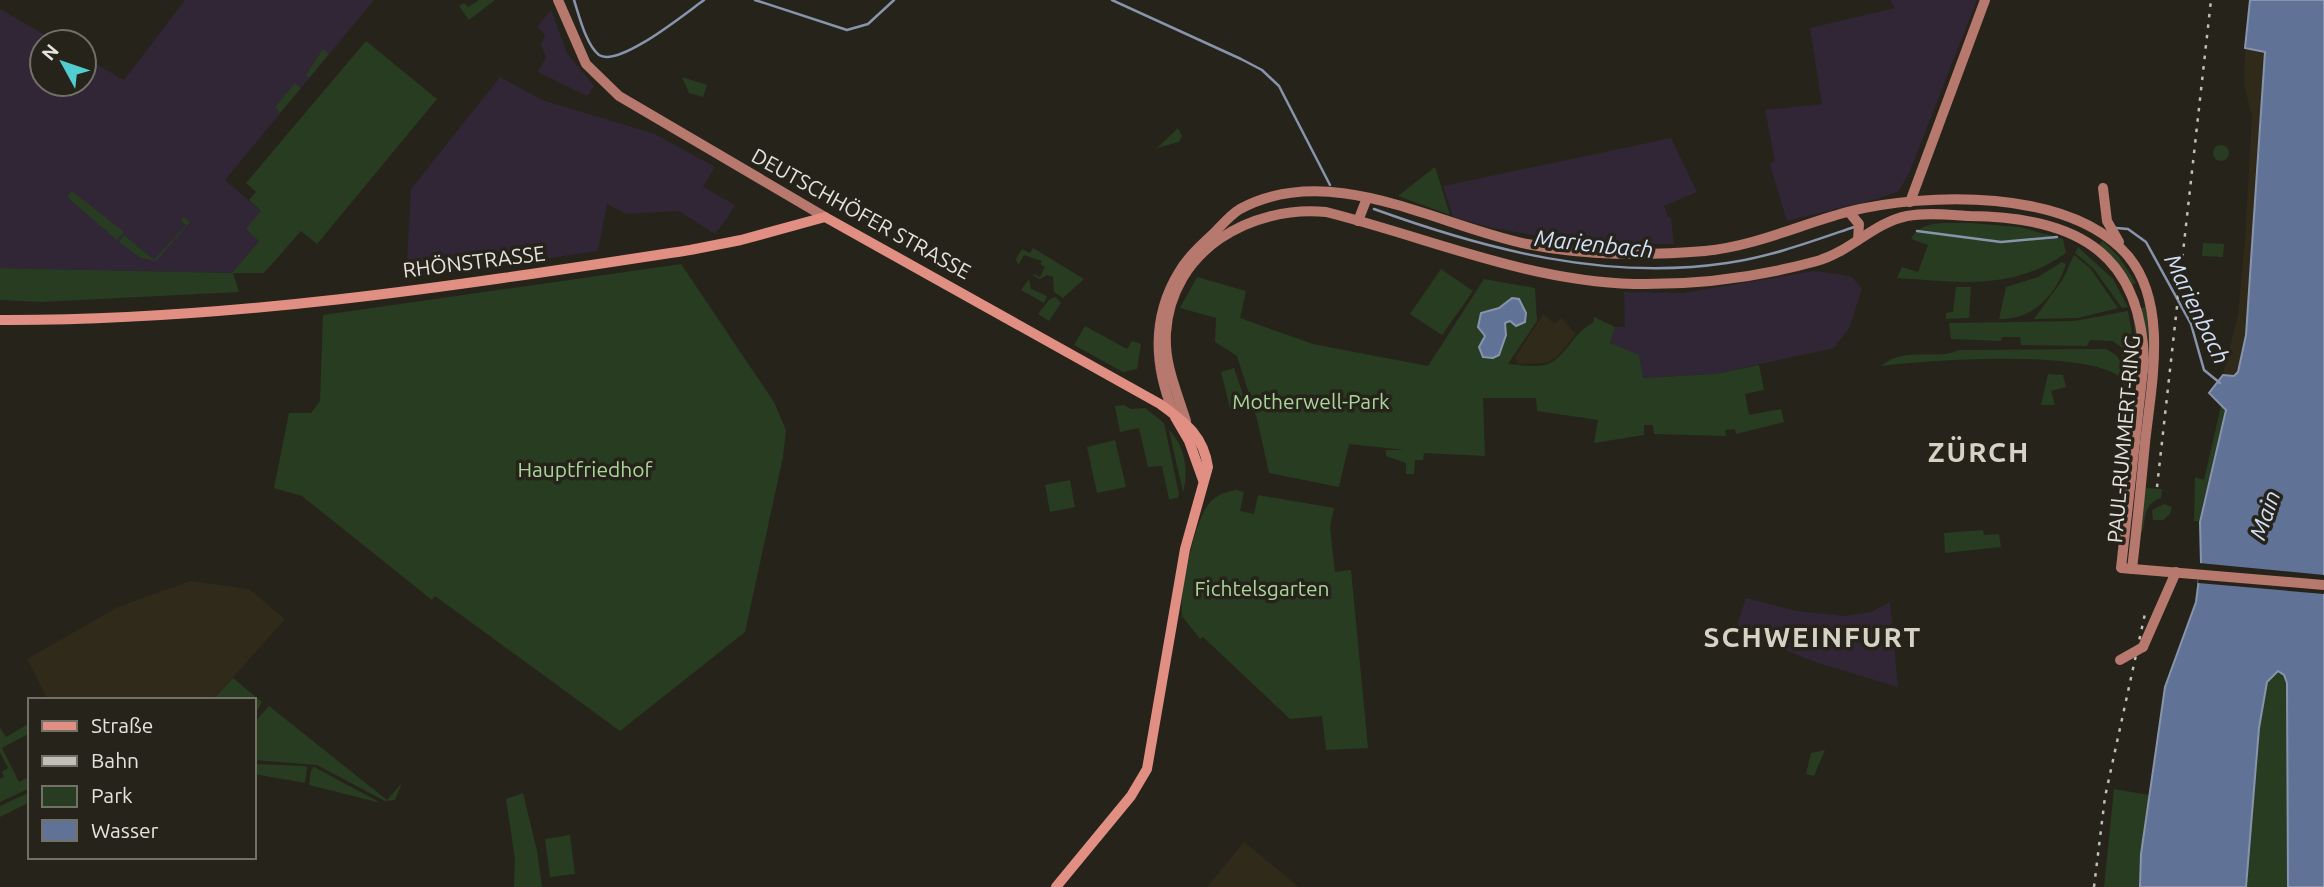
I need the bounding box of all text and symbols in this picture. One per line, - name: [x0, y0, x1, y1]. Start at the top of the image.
- north arrow: [28, 28, 98, 98]
- text: N: [37, 40, 63, 65]
- street label: DEUTSCHHÖFER STRASSE: [748, 143, 975, 283]
- water label: Marienbach: [1533, 225, 1655, 262]
- street label: RHÖNSTRASSE: [401, 240, 546, 282]
- water label: Marienbach: [2160, 250, 2235, 368]
- street label: PAUL-RUMMERT-RING: [2102, 334, 2144, 544]
- park label: Motherwell-Park: [1232, 389, 1390, 413]
- district label: ZÜRCH: [1928, 436, 2030, 467]
- park label: Hauptfriedhof: [517, 457, 654, 481]
- water label: Main: [2244, 487, 2285, 543]
- park label: Fichtelsgarten: [1195, 576, 1329, 600]
- district label: SCHWEINFURT: [1704, 621, 1922, 652]
- legend: [28, 698, 256, 859]
- text: Straße: [91, 713, 153, 737]
- text: Bahn: [91, 748, 139, 772]
- text: Park: [91, 783, 133, 807]
- text: Wasser: [91, 818, 159, 842]

